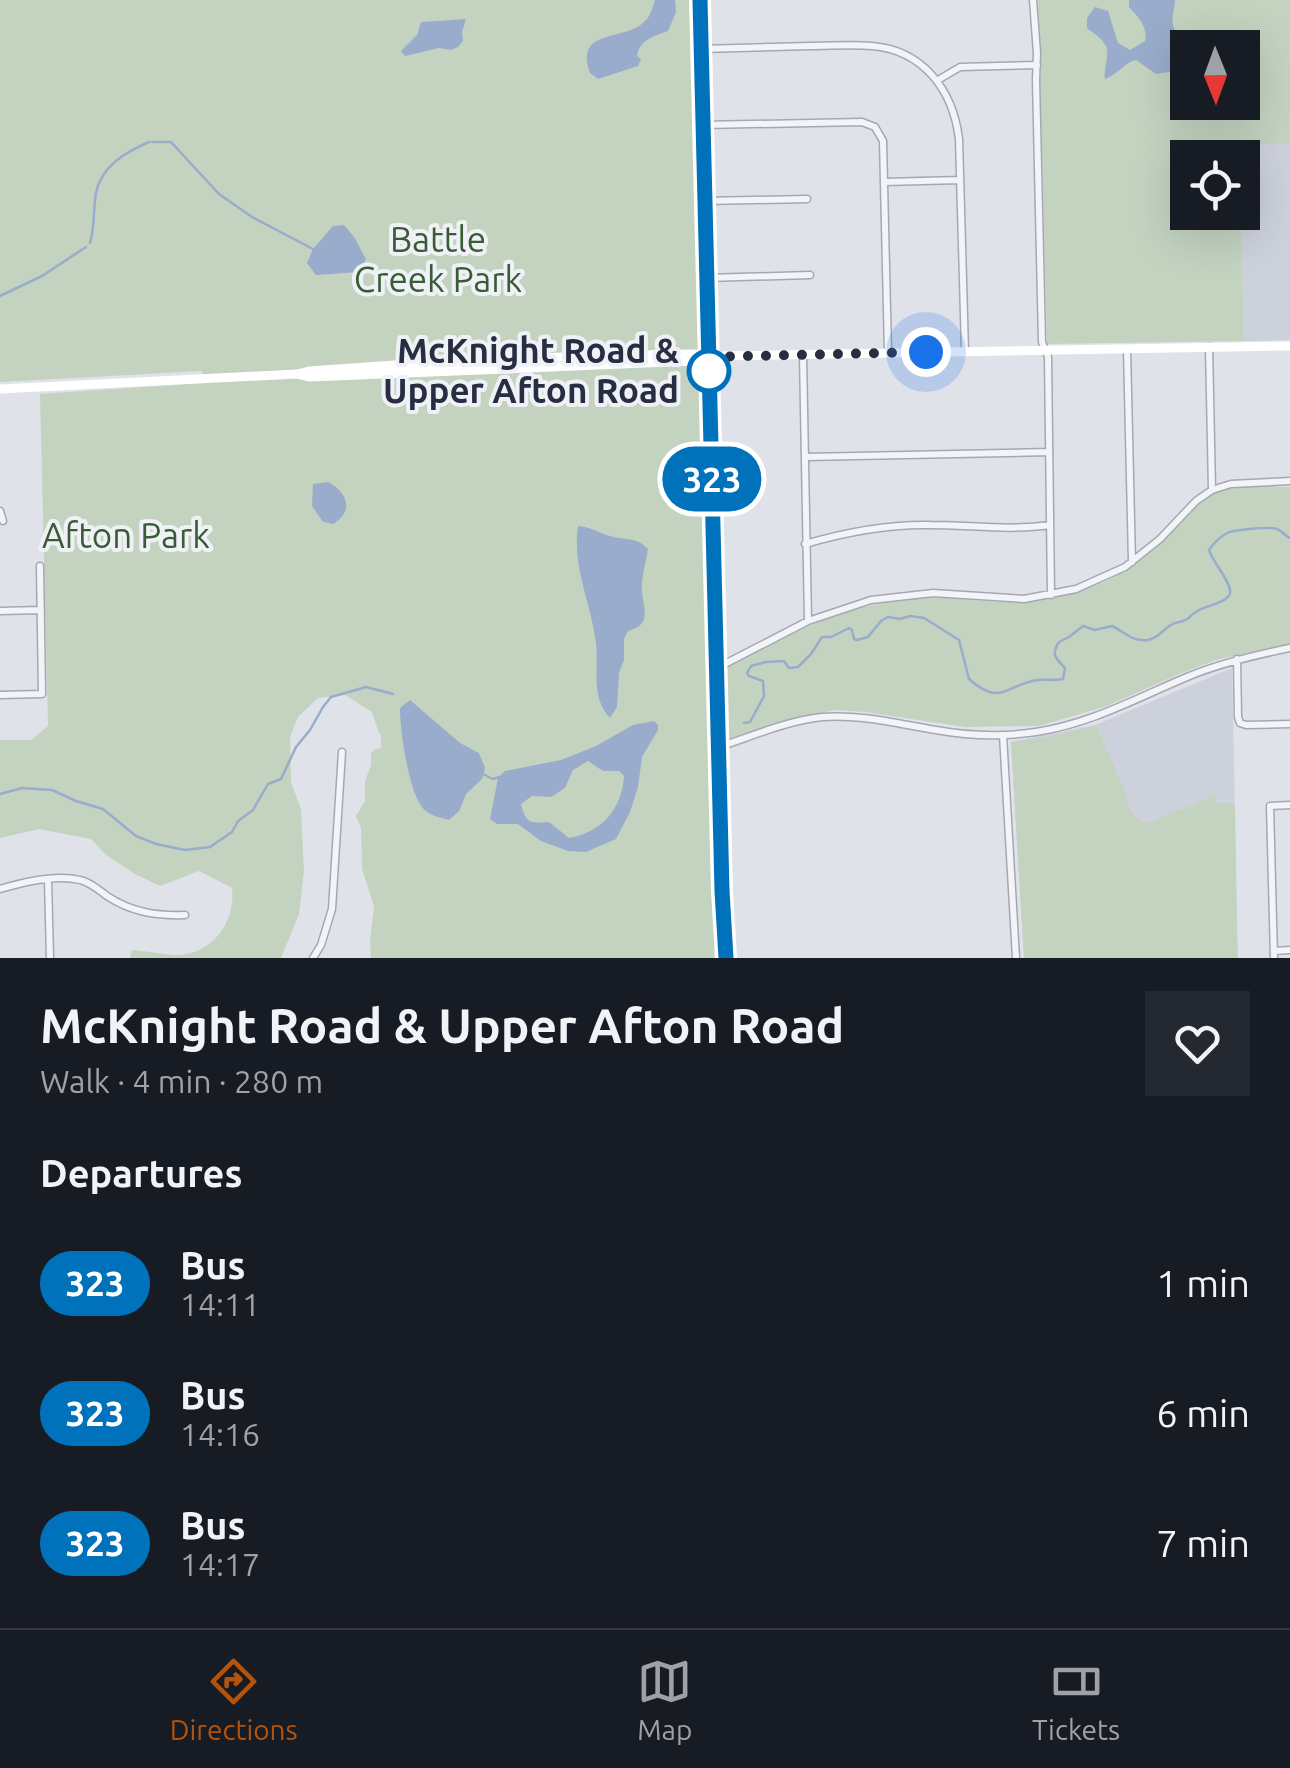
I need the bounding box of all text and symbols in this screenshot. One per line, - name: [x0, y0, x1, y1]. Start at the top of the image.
- north arrow: [1170, 30, 1260, 120]
- map controls: [1170, 30, 1260, 230]
- button: locate: [1170, 140, 1260, 230]
- park label: Battle Creek Park: [354, 219, 523, 299]
- your location: [901, 327, 951, 377]
- place label: McKnight Road & Upper Afton Road: [383, 330, 679, 410]
- marker: McKnight Road & Upper Afton Road: [688, 350, 730, 392]
- line badge: 323: [654, 446, 770, 512]
- text: 323: [682, 459, 742, 499]
- park label: Afton Park: [42, 515, 210, 555]
- button: heart: [1145, 991, 1250, 1096]
- text: McKnight Road & Upper Afton Road: [40, 998, 844, 1052]
- text: Walk · 4 min · 280 m: [40, 1063, 323, 1099]
- text: Departures: [40, 1152, 242, 1194]
- text: Bus: [180, 1244, 245, 1286]
- text: 1 min: [1156, 1262, 1250, 1304]
- text: 323: [65, 1263, 125, 1303]
- text: 14:11: [180, 1286, 260, 1322]
- text: Bus: [180, 1374, 245, 1416]
- text: 6 min: [1156, 1392, 1250, 1434]
- text: 323: [65, 1393, 125, 1433]
- text: 14:16: [180, 1416, 260, 1452]
- text: Bus: [180, 1504, 245, 1546]
- text: 7 min: [1156, 1522, 1250, 1564]
- text: 323: [65, 1523, 125, 1563]
- text: 14:17: [180, 1546, 260, 1582]
- tab: Directions: [170, 1654, 298, 1745]
- tab: Map: [637, 1654, 692, 1745]
- tab: Tickets: [1032, 1654, 1120, 1745]

